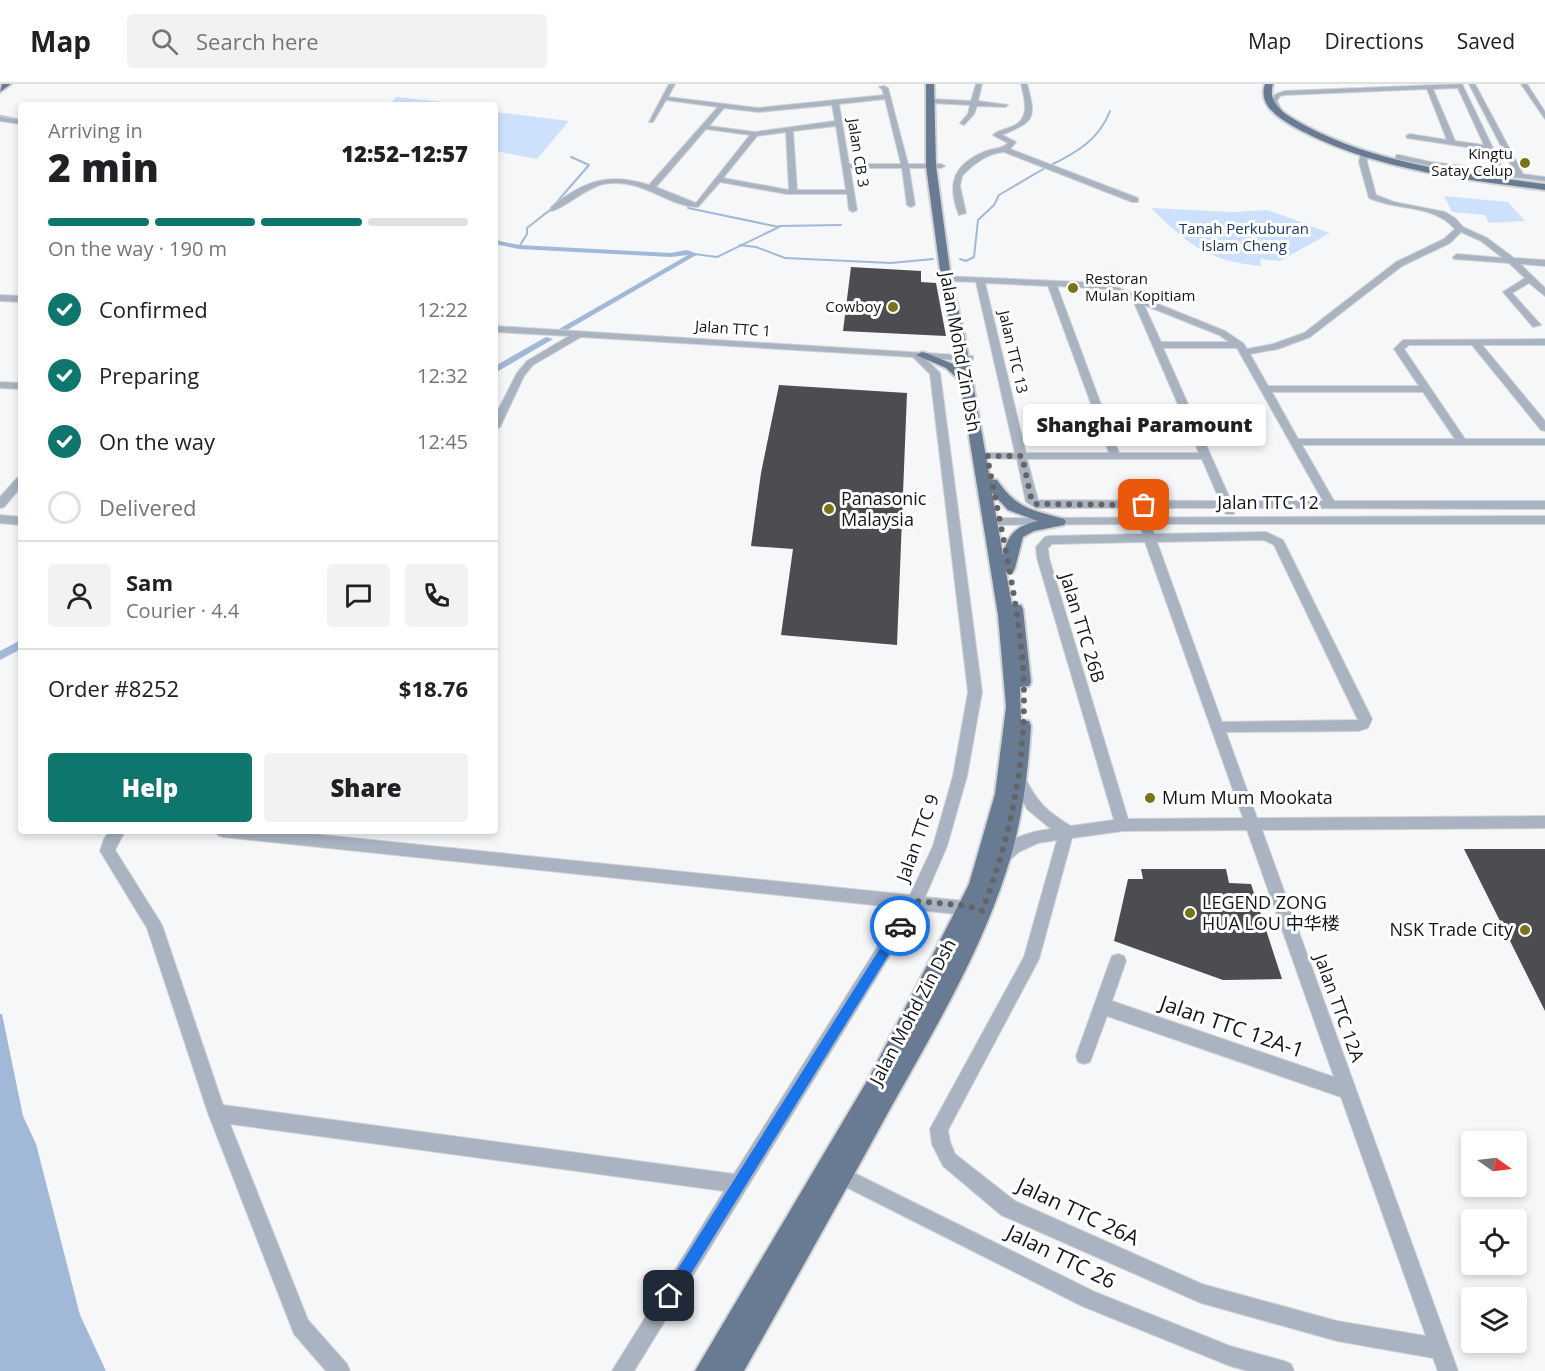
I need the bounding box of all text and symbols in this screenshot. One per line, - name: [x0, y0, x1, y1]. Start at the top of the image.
- search box: [127, 14, 547, 68]
- text: Map: [30, 22, 91, 60]
- icon: search: [148, 25, 181, 58]
- text: Search here: [196, 26, 319, 56]
- text: Map: [1248, 27, 1291, 55]
- text: Directions: [1324, 27, 1424, 55]
- text: Saved: [1457, 27, 1515, 55]
- street label: Jalan CB 3: [843, 115, 874, 189]
- text: Arriving in: [48, 117, 143, 144]
- text: 12:52–12:57: [341, 138, 468, 168]
- text: 2 min: [48, 140, 159, 193]
- place label: Kingtu Satay Celup: [1431, 143, 1513, 180]
- marker: Kingtu Satay Celup: [1518, 156, 1532, 170]
- park label: Tanah Perkuburan Islam Cheng: [1179, 218, 1309, 255]
- text: On the way · 190 m: [48, 235, 227, 262]
- street label: Jalan Mohd Zin Dsh: [935, 268, 987, 434]
- place label: Restoran Mulan Kopitiam: [1085, 268, 1195, 305]
- marker: Restoran Mulan Kopitiam: [1066, 281, 1080, 295]
- icon: check: [48, 293, 81, 326]
- text: Confirmed: [99, 294, 208, 324]
- text: 12:22: [417, 296, 468, 323]
- place label: Cowboy: [825, 296, 881, 316]
- marker: Cowboy: [886, 300, 900, 314]
- street label: Jalan TTC 13: [994, 306, 1033, 395]
- street label: Jalan TTC 1: [692, 315, 772, 341]
- icon: check: [48, 359, 81, 392]
- text: Preparing: [99, 360, 199, 390]
- text: 12:32: [417, 362, 468, 389]
- callout: Shanghai Paramount: [1022, 403, 1266, 445]
- text: Shanghai Paramount: [1036, 411, 1253, 438]
- icon: check: [48, 425, 81, 458]
- text: On the way: [99, 426, 215, 456]
- text: 12:45: [417, 428, 468, 455]
- pin: [1118, 479, 1169, 530]
- place label: Panasonic Malaysia: [841, 486, 927, 531]
- icon: bag: [1127, 488, 1160, 521]
- street label: Jalan TTC 12: [1215, 490, 1319, 514]
- text: Delivered: [99, 492, 197, 522]
- marker: Panasonic Malaysia: [822, 502, 836, 516]
- button: person: [48, 564, 111, 627]
- button: chat: [327, 564, 390, 627]
- button: phone: [405, 564, 468, 627]
- text: Sam: [126, 567, 173, 597]
- street label: Jalan TTC 26B: [1054, 568, 1111, 685]
- text: Courier · 4.4: [126, 597, 239, 624]
- text: Order #8252: [48, 673, 179, 703]
- text: $18.76: [399, 673, 468, 703]
- button: Help: [48, 753, 252, 822]
- button: Share: [264, 753, 468, 822]
- place label: Mum Mum Mookata: [1162, 785, 1333, 809]
- street label: Jalan TTC 9: [889, 791, 944, 887]
- marker: Mum Mum Mookata: [1143, 791, 1157, 805]
- place label: LEGEND ZONG HUA LOU 中华楼: [1202, 890, 1340, 935]
- courier: [870, 896, 930, 956]
- marker: LEGEND ZONG HUA LOU 中华楼: [1183, 906, 1197, 920]
- icon: car: [884, 910, 917, 943]
- place label: NSK Trade City: [1389, 917, 1514, 941]
- marker: NSK Trade City: [1518, 923, 1532, 937]
- street label: Jalan Mohd Zin Dsh: [863, 934, 961, 1090]
- street label: Jalan TTC 12A: [1309, 949, 1371, 1065]
- street label: Jalan TTC 12A-1: [1155, 988, 1308, 1064]
- north arrow: [1461, 1131, 1527, 1197]
- map controls: [1461, 1131, 1527, 1353]
- street label: Jalan TTC 26A: [1011, 1170, 1145, 1252]
- button: locate: [1461, 1209, 1527, 1275]
- street label: Jalan TTC 26: [1000, 1217, 1121, 1295]
- pin: [643, 1270, 694, 1321]
- icon: home: [652, 1279, 685, 1312]
- button: layers: [1461, 1287, 1527, 1353]

